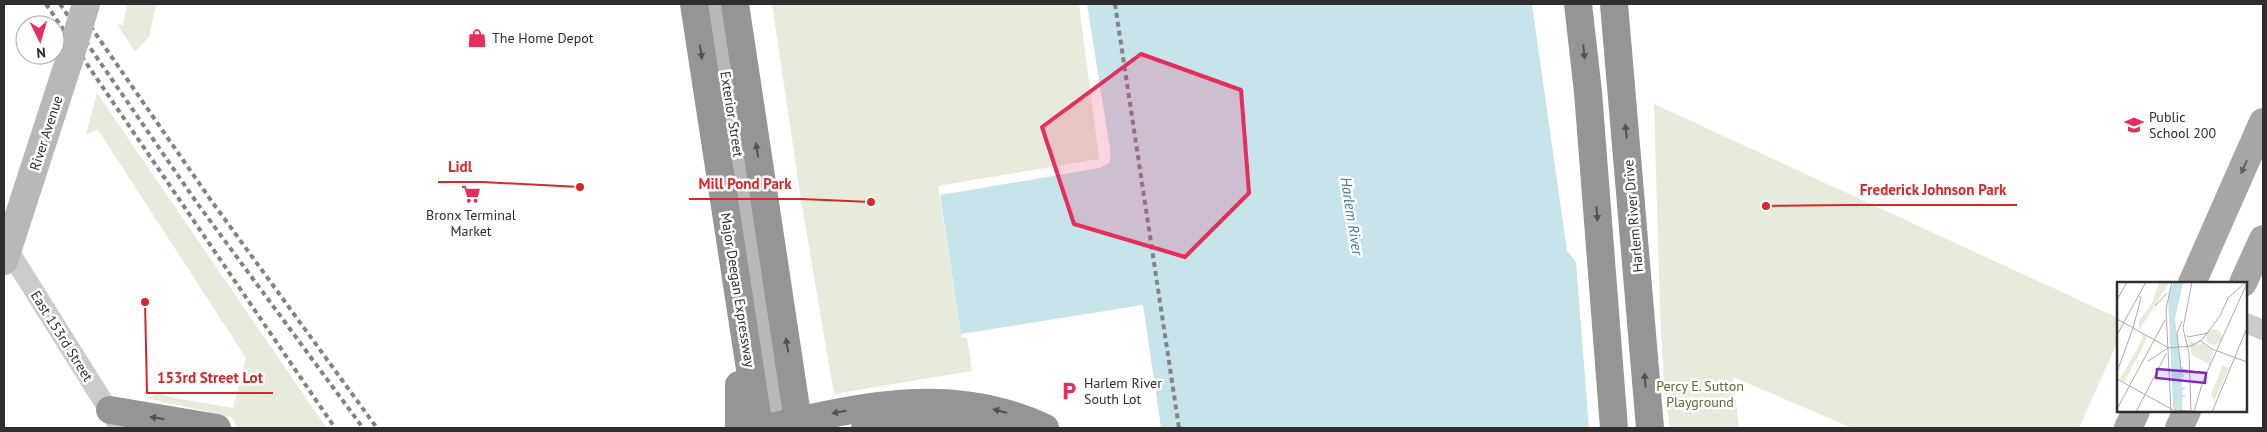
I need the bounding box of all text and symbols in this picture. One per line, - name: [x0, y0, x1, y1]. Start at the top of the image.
- north arrow: [15, 15, 65, 65]
- shop icon: The Home Depot: [466, 27, 488, 49]
- place label: The Home Depot: [492, 29, 594, 47]
- text: N: [36, 44, 47, 62]
- one-way arrow: [698, 44, 706, 60]
- one-way arrow: [1580, 44, 1588, 60]
- street label: Exterior Street: [716, 70, 748, 158]
- street label: River Avenue: [25, 93, 67, 173]
- place label: Public School 200: [2149, 108, 2216, 142]
- school or university icon: Public School 200: [2123, 114, 2145, 136]
- one-way arrow: [1622, 122, 1630, 138]
- one-way arrow: [753, 142, 761, 158]
- callout: Lidl: [438, 152, 482, 182]
- text: Lidl: [448, 157, 473, 176]
- street label: Harlem River Drive: [1619, 159, 1647, 273]
- one-way arrow: [2239, 160, 2247, 174]
- callout: Mill Pond Park: [689, 169, 802, 199]
- text: Mill Pond Park: [698, 174, 792, 193]
- callout: Frederick Johnson Park: [1850, 175, 2017, 205]
- water label: Harlem River: [1336, 176, 1368, 257]
- text: Frederick Johnson Park: [1860, 180, 2007, 199]
- supermarket icon: Bronx Terminal Market: [460, 183, 482, 205]
- place label: Bronx Terminal Market: [426, 206, 516, 240]
- one-way arrow: [1594, 206, 1602, 222]
- street label: Major Deegan Expressway: [717, 211, 759, 369]
- inset map: [2117, 282, 2247, 412]
- street label: East 153rd Street: [27, 287, 97, 385]
- one-way arrow: [782, 337, 790, 353]
- callout: 153rd Street Lot: [147, 363, 273, 393]
- text: 153rd Street Lot: [157, 368, 264, 387]
- one-way arrow: [1641, 371, 1649, 387]
- place label: Harlem River South Lot: [1084, 374, 1162, 408]
- park label: Percy E. Sutton Playground: [1656, 377, 1744, 411]
- parking icon: Harlem River South Lot: [1058, 380, 1080, 402]
- one-way arrow: [992, 407, 1007, 415]
- one-way arrow: [830, 409, 846, 417]
- one-way arrow: [149, 413, 165, 421]

